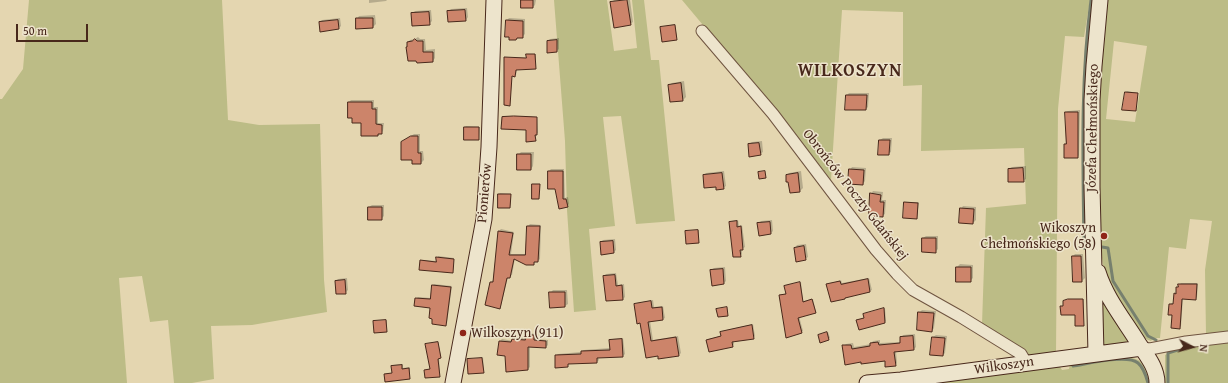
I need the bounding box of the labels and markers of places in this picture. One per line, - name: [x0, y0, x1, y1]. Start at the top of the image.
- place label: Wikoszyn Chełmońskiego (58): [981, 220, 1096, 252]
- marker: Wikoszyn Chełmońskiego (58): [1099, 231, 1109, 241]
- place label: Wilkoszyn (911): [471, 325, 564, 341]
- marker: Wilkoszyn (911): [458, 328, 468, 338]

